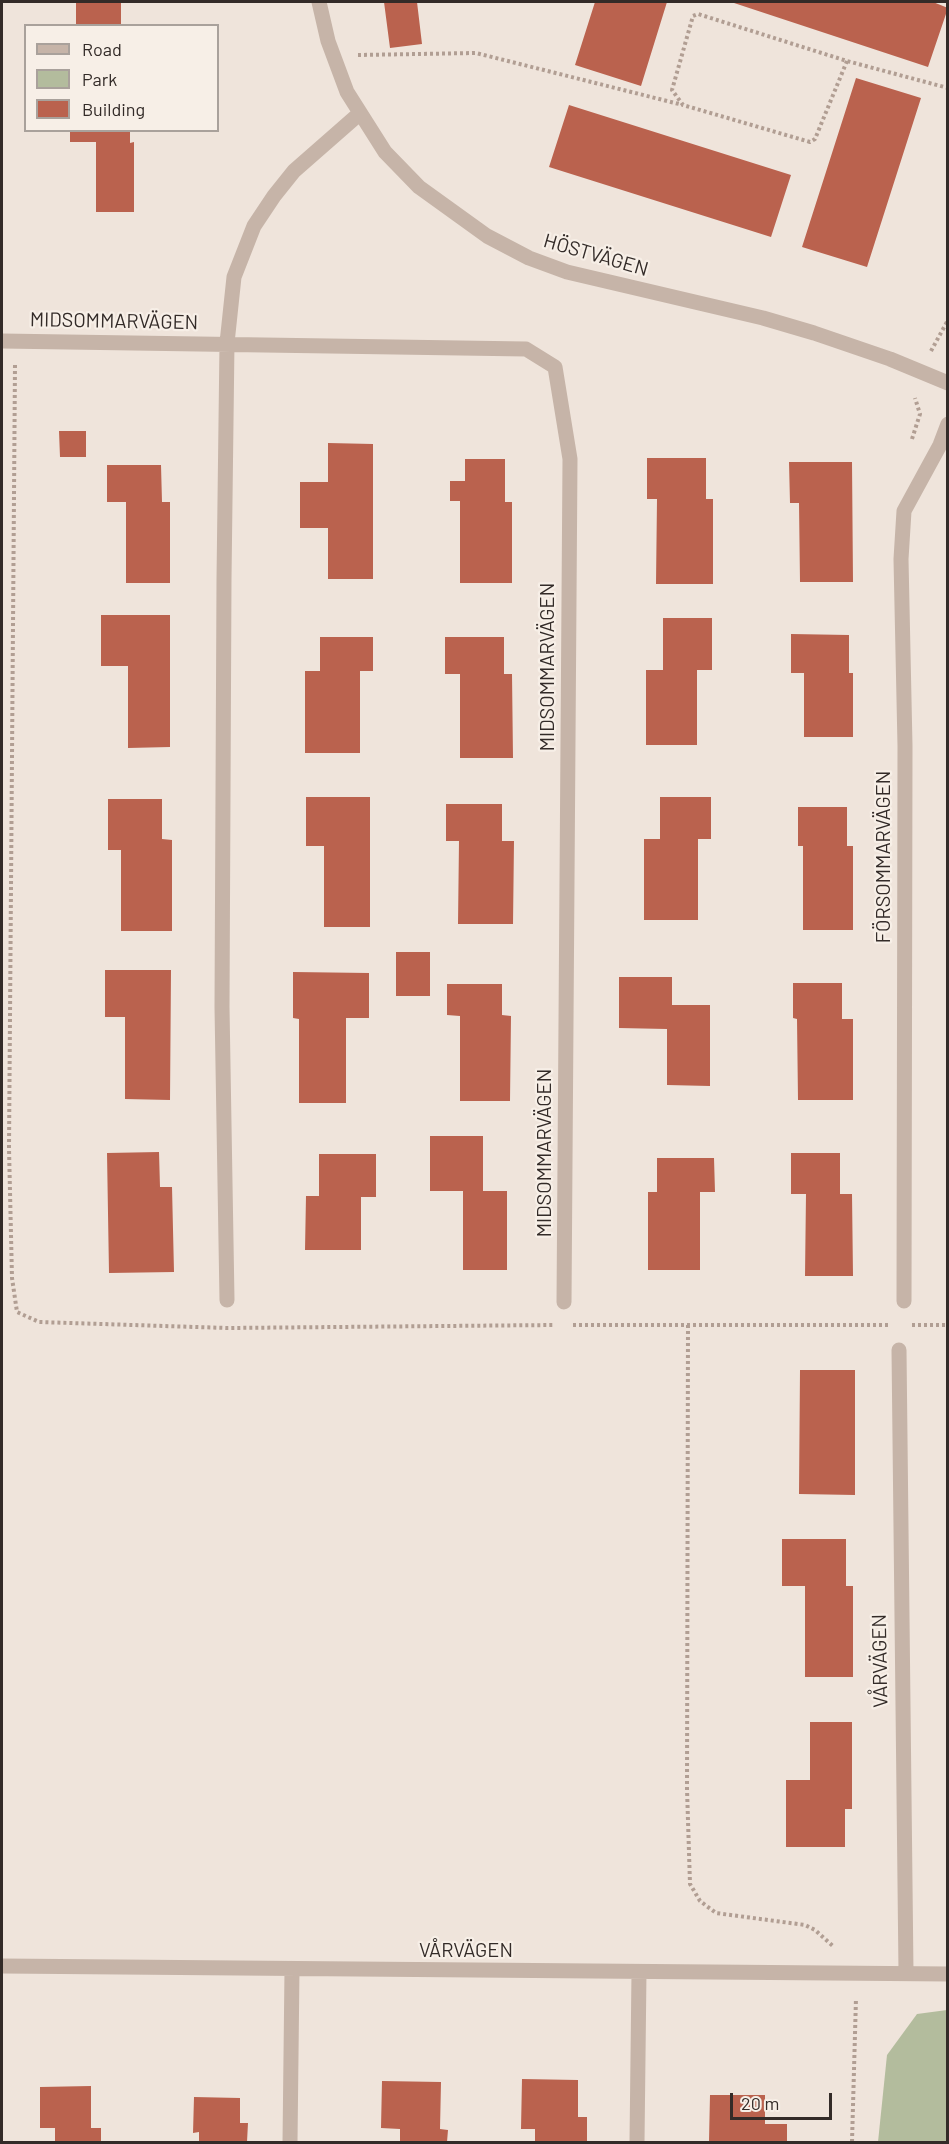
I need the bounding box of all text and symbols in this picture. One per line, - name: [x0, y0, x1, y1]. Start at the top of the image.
- legend: [24, 24, 219, 132]
- text: Road: [82, 38, 122, 60]
- text: Park: [82, 68, 117, 90]
- text: Building: [82, 98, 145, 120]
- street label: HÖSTVÄGEN: [541, 229, 651, 281]
- street label: MIDSOMMARVÄGEN: [30, 308, 198, 334]
- street label: MIDSOMMARVÄGEN: [535, 583, 559, 751]
- street label: FÖRSOMMARVÄGEN: [871, 771, 895, 943]
- street label: MIDSOMMARVÄGEN: [532, 1069, 556, 1237]
- street label: VÅRVÄGEN: [867, 1614, 893, 1708]
- street label: VÅRVÄGEN: [419, 1938, 513, 1962]
- scale bar: [733, 2081, 835, 2119]
- text: 20 m: [741, 2092, 779, 2114]

